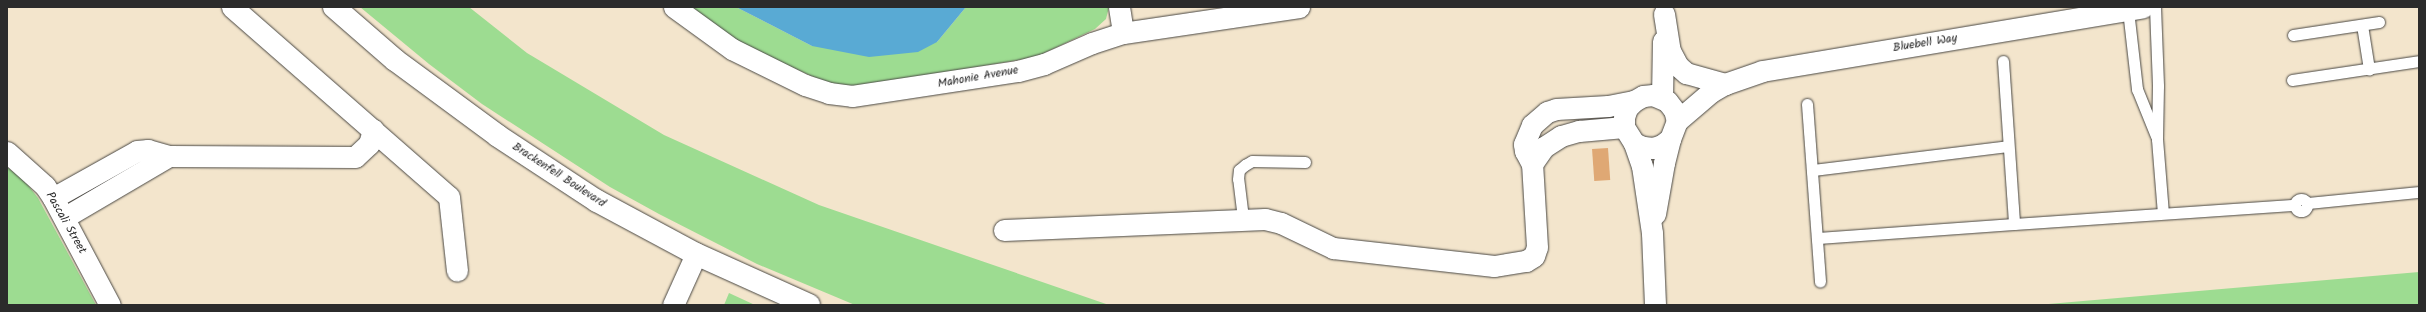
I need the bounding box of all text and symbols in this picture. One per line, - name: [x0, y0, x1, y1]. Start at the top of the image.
- street label: Bluebell Way: [1892, 31, 1958, 55]
- street label: Mahonie Avenue: [936, 63, 1020, 91]
- street label: Brackenfell Boulevard: [510, 139, 608, 211]
- street label: Pascali Street: [42, 189, 90, 257]

